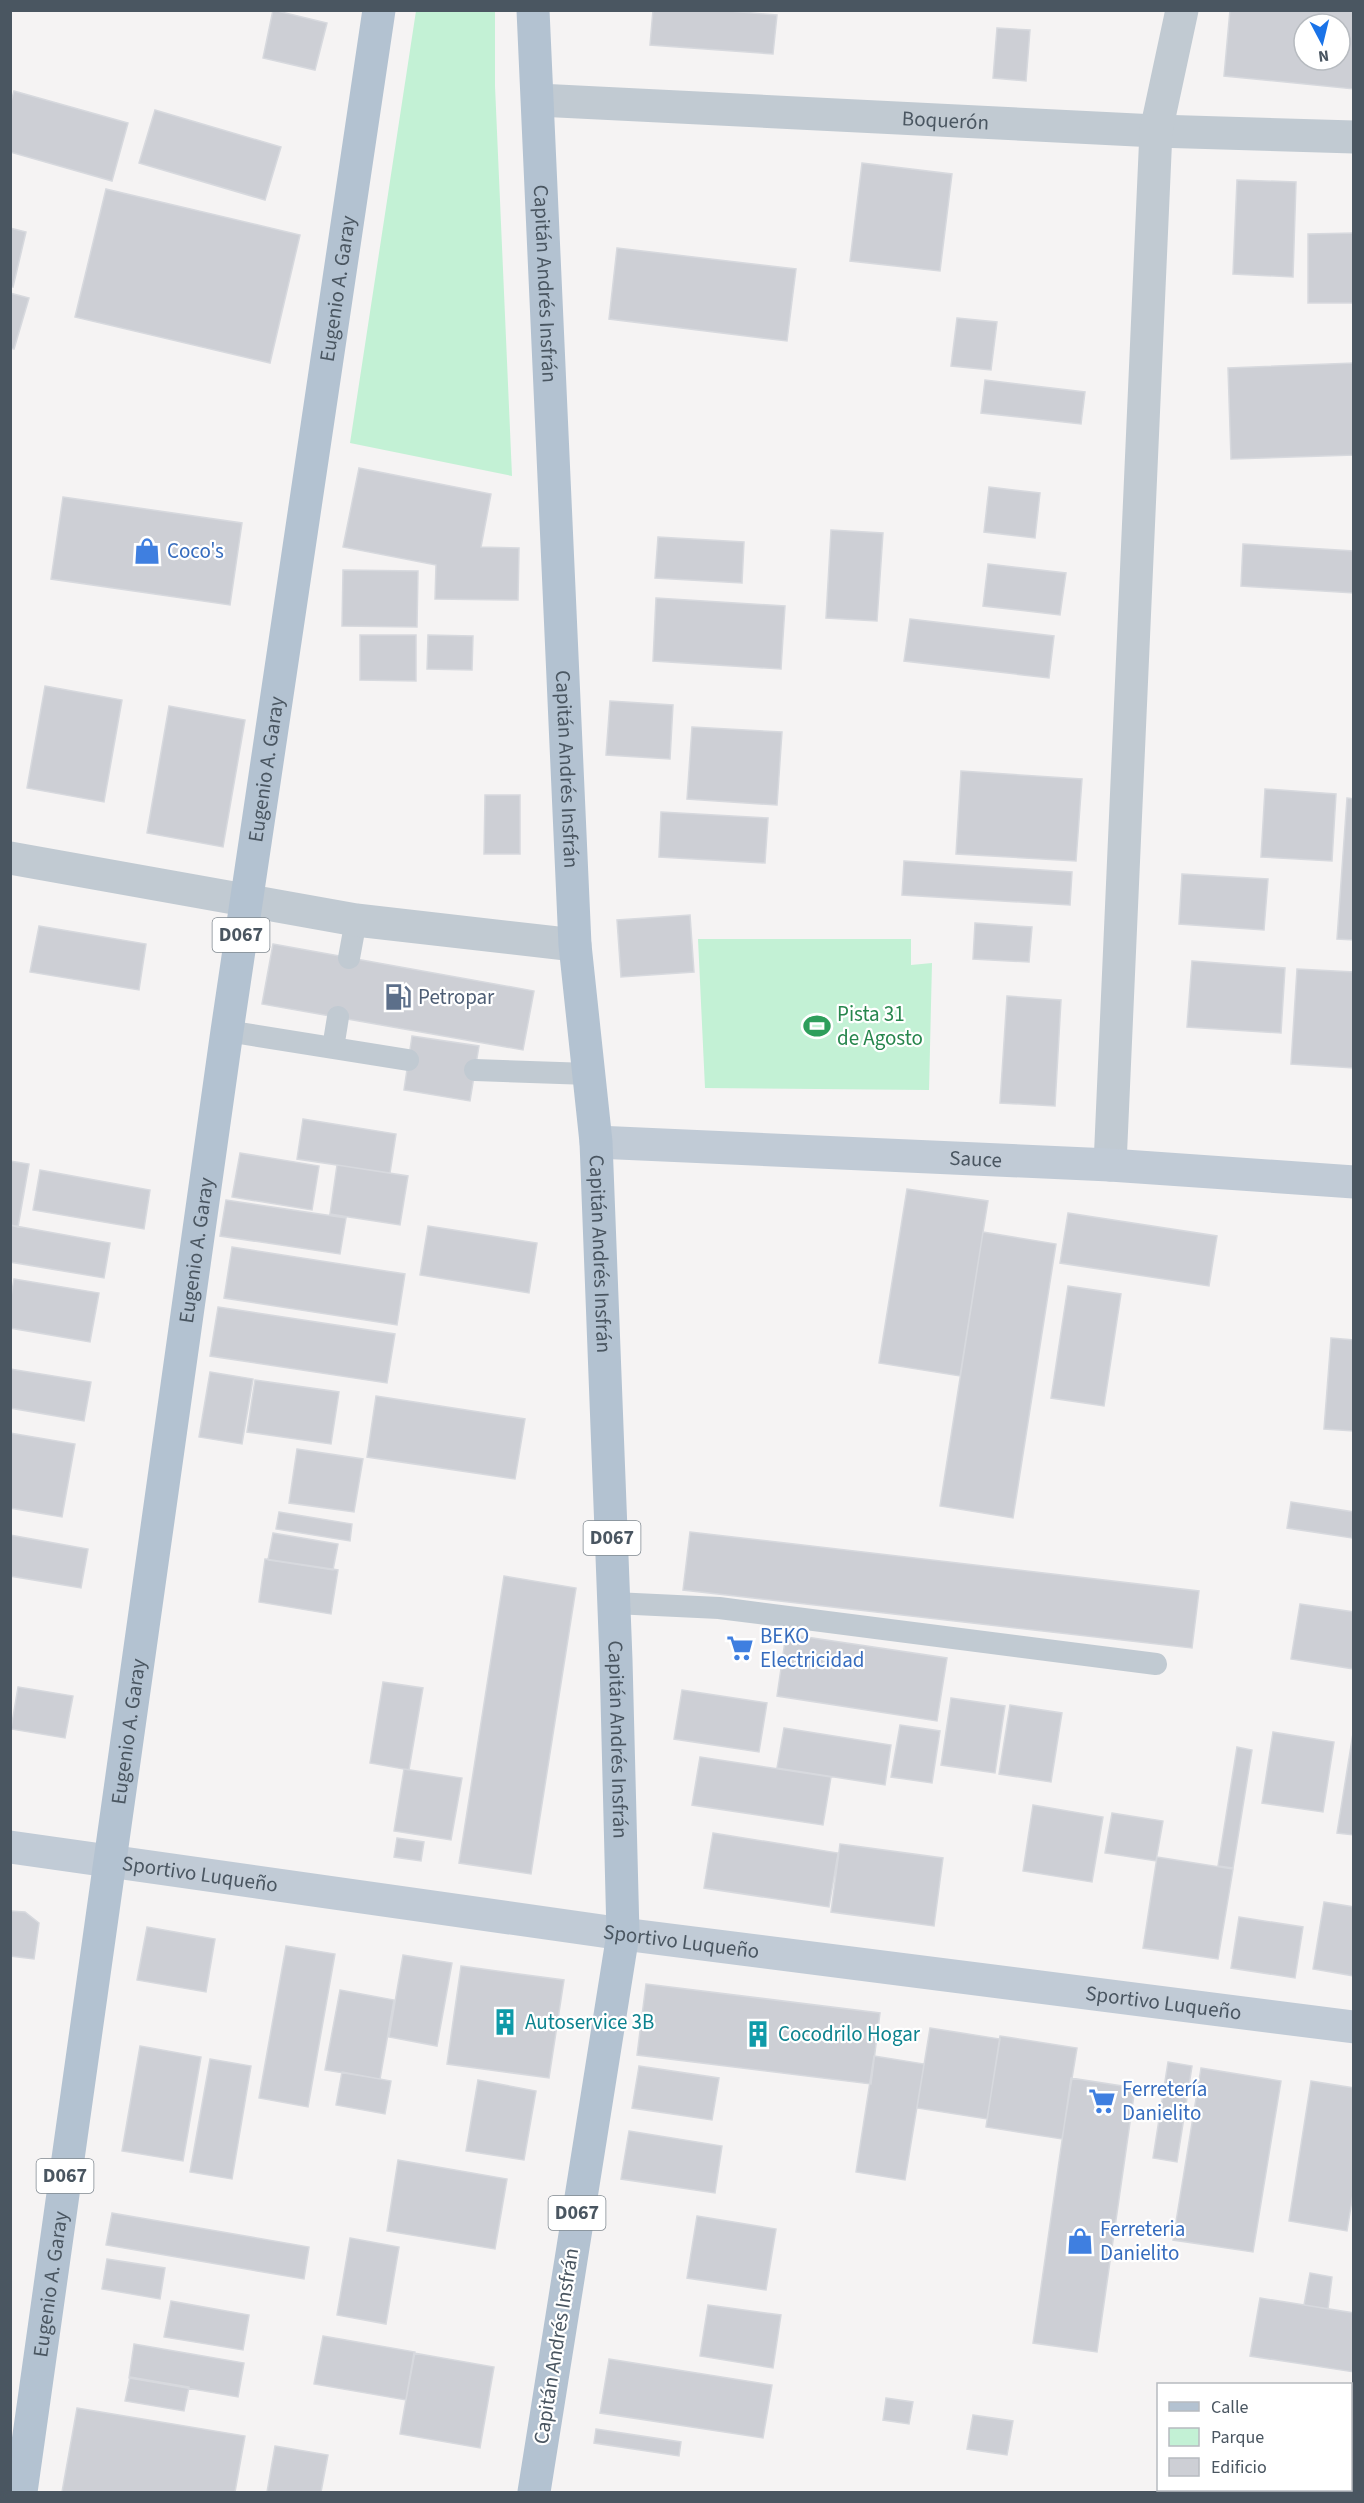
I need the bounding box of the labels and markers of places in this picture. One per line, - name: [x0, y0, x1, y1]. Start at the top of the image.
- shop icon: Coco's: [132, 536, 162, 566]
- place label: Coco's: [167, 536, 224, 566]
- fuel station icon: Petropar: [383, 982, 413, 1012]
- place label: Petropar: [418, 982, 495, 1012]
- place label: Pista 31 de Agosto: [837, 999, 923, 1053]
- sports icon: Pista 31 de Agosto: [802, 1011, 832, 1041]
- place label: BEKO Electricidad: [760, 1621, 864, 1675]
- supermarket icon: BEKO Electricidad: [725, 1633, 755, 1663]
- building icon: Autoservice 3B: [490, 2007, 520, 2037]
- place label: Autoservice 3B: [525, 2007, 654, 2037]
- building icon: Cocodrilo Hogar: [743, 2019, 773, 2049]
- place label: Cocodrilo Hogar: [778, 2019, 921, 2049]
- place label: Ferretería Danielito: [1122, 2074, 1207, 2128]
- supermarket icon: Ferretería Danielito: [1087, 2086, 1117, 2116]
- place label: Ferreteria Danielito: [1100, 2214, 1185, 2268]
- shop icon: Ferreteria Danielito: [1065, 2226, 1095, 2256]

